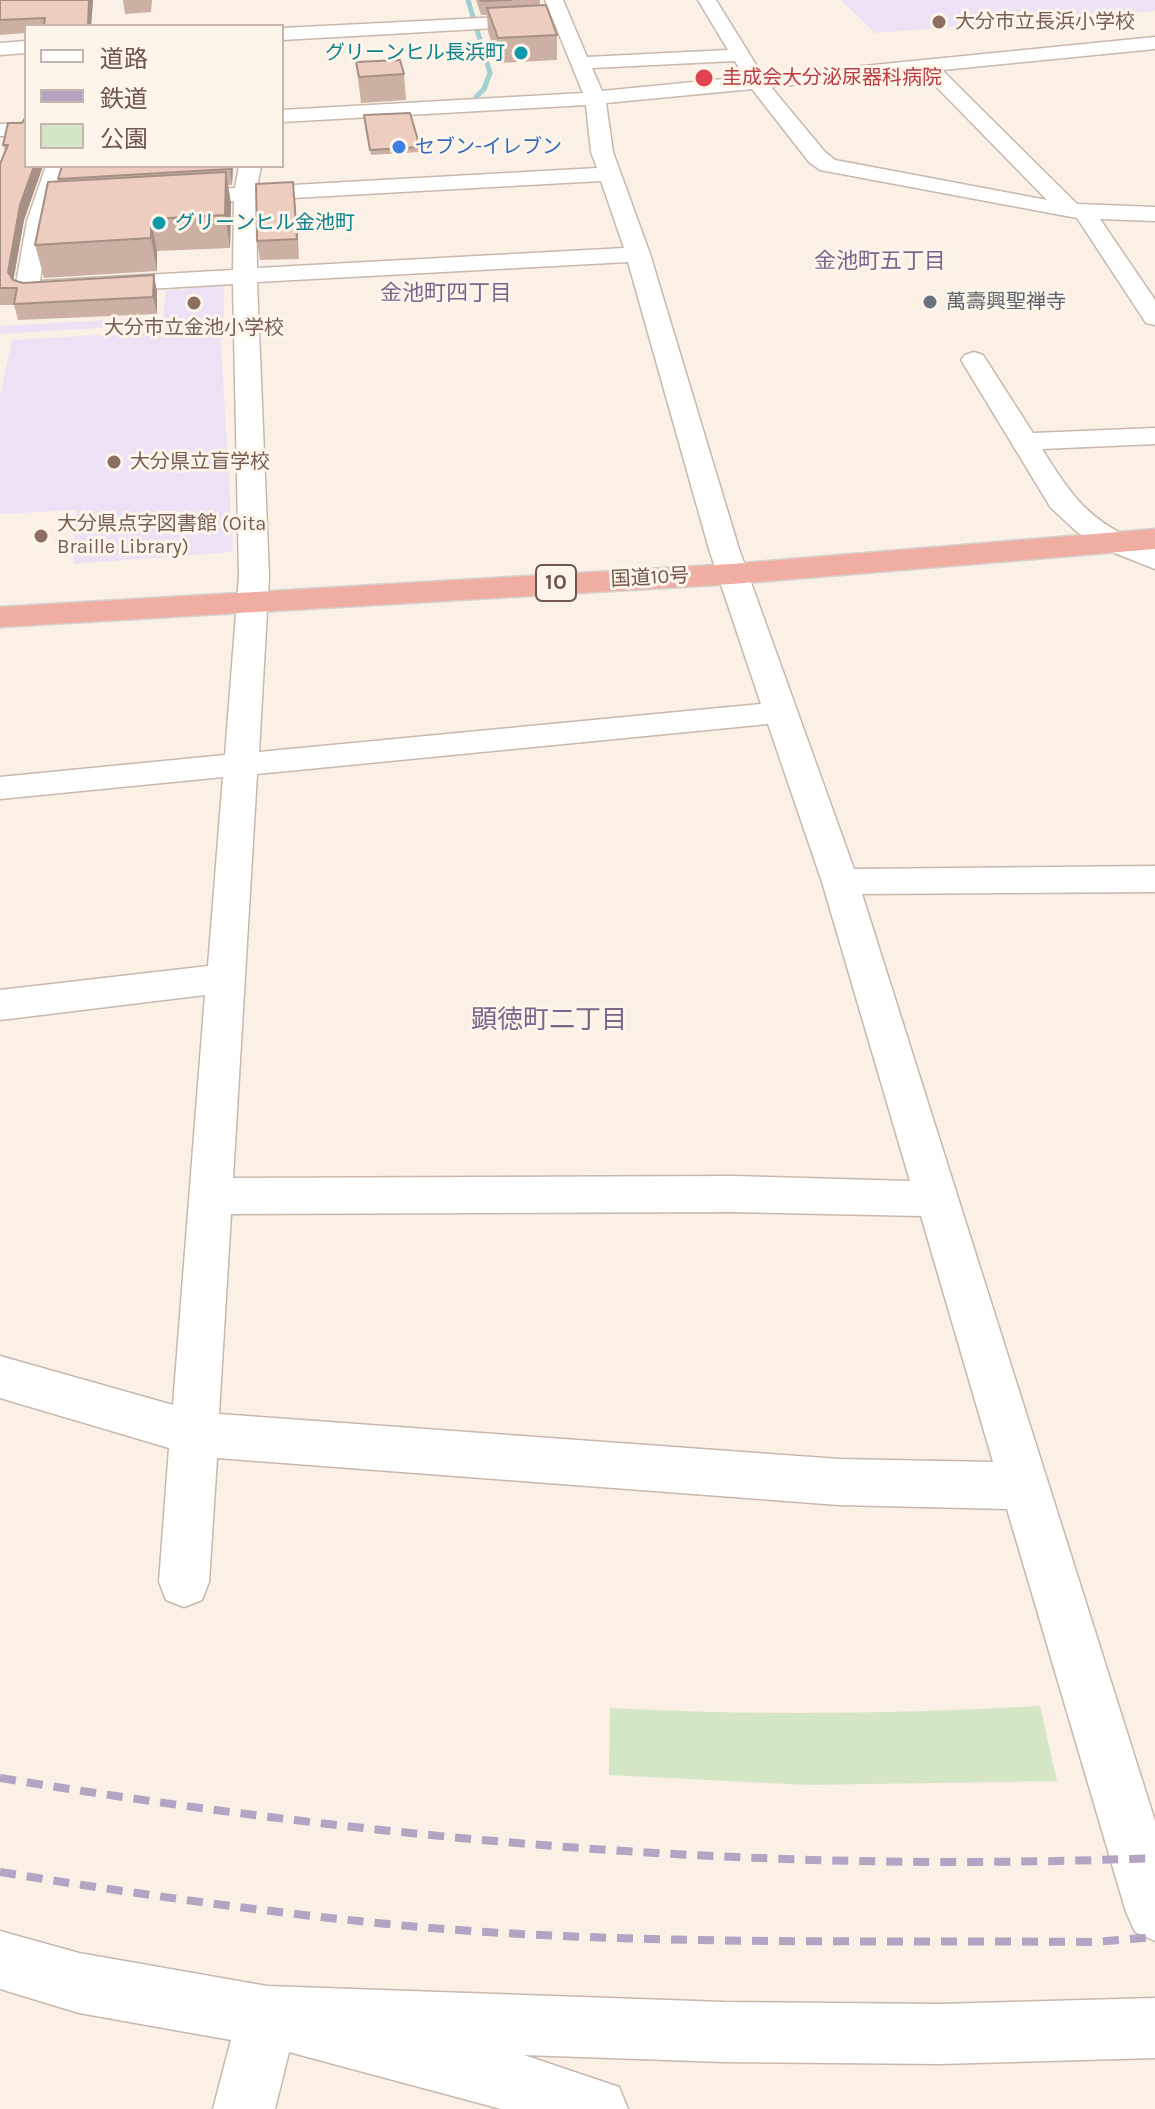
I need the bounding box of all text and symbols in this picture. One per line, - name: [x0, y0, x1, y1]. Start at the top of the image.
- place label: 大分市立長浜小学校: [955, 10, 1135, 34]
- marker: 大分市立長浜小学校: [930, 13, 948, 31]
- legend: [24, 24, 284, 168]
- place label: グリーンヒル長浜町: [325, 41, 505, 65]
- marker: グリーンヒル長浜町: [512, 44, 530, 62]
- text: 道路: [100, 45, 148, 73]
- place label: 圭成会大分泌尿器科病院: [722, 66, 942, 90]
- marker: 圭成会大分泌尿器科病院: [693, 67, 715, 89]
- text: 鉄道: [100, 85, 148, 113]
- text: 公園: [100, 125, 148, 153]
- place label: セブン-イレブン: [415, 135, 562, 159]
- marker: セブン-イレブン: [390, 138, 408, 156]
- place label: グリーンヒル金池町: [175, 211, 355, 235]
- marker: グリーンヒル金池町: [150, 214, 168, 232]
- district label: 金池町五丁目: [814, 249, 946, 275]
- district label: 金池町四丁目: [380, 281, 512, 307]
- place label: 萬壽興聖禅寺: [946, 290, 1066, 314]
- marker: 萬壽興聖禅寺: [921, 293, 939, 311]
- marker: 大分市立金池小学校: [185, 294, 203, 312]
- place label: 大分市立金池小学校: [104, 316, 284, 340]
- place label: 大分県立盲学校: [130, 450, 270, 474]
- marker: 大分県立盲学校: [105, 453, 123, 471]
- place label: 大分県点字図書館 (Oita Braille Library): [57, 512, 266, 559]
- marker: 大分県点字図書館 (Oita Braille Library): [32, 527, 50, 545]
- street label: 国道10号: [610, 564, 690, 592]
- road number: 10: [536, 565, 576, 601]
- district label: 顕徳町二丁目: [471, 1005, 627, 1037]

